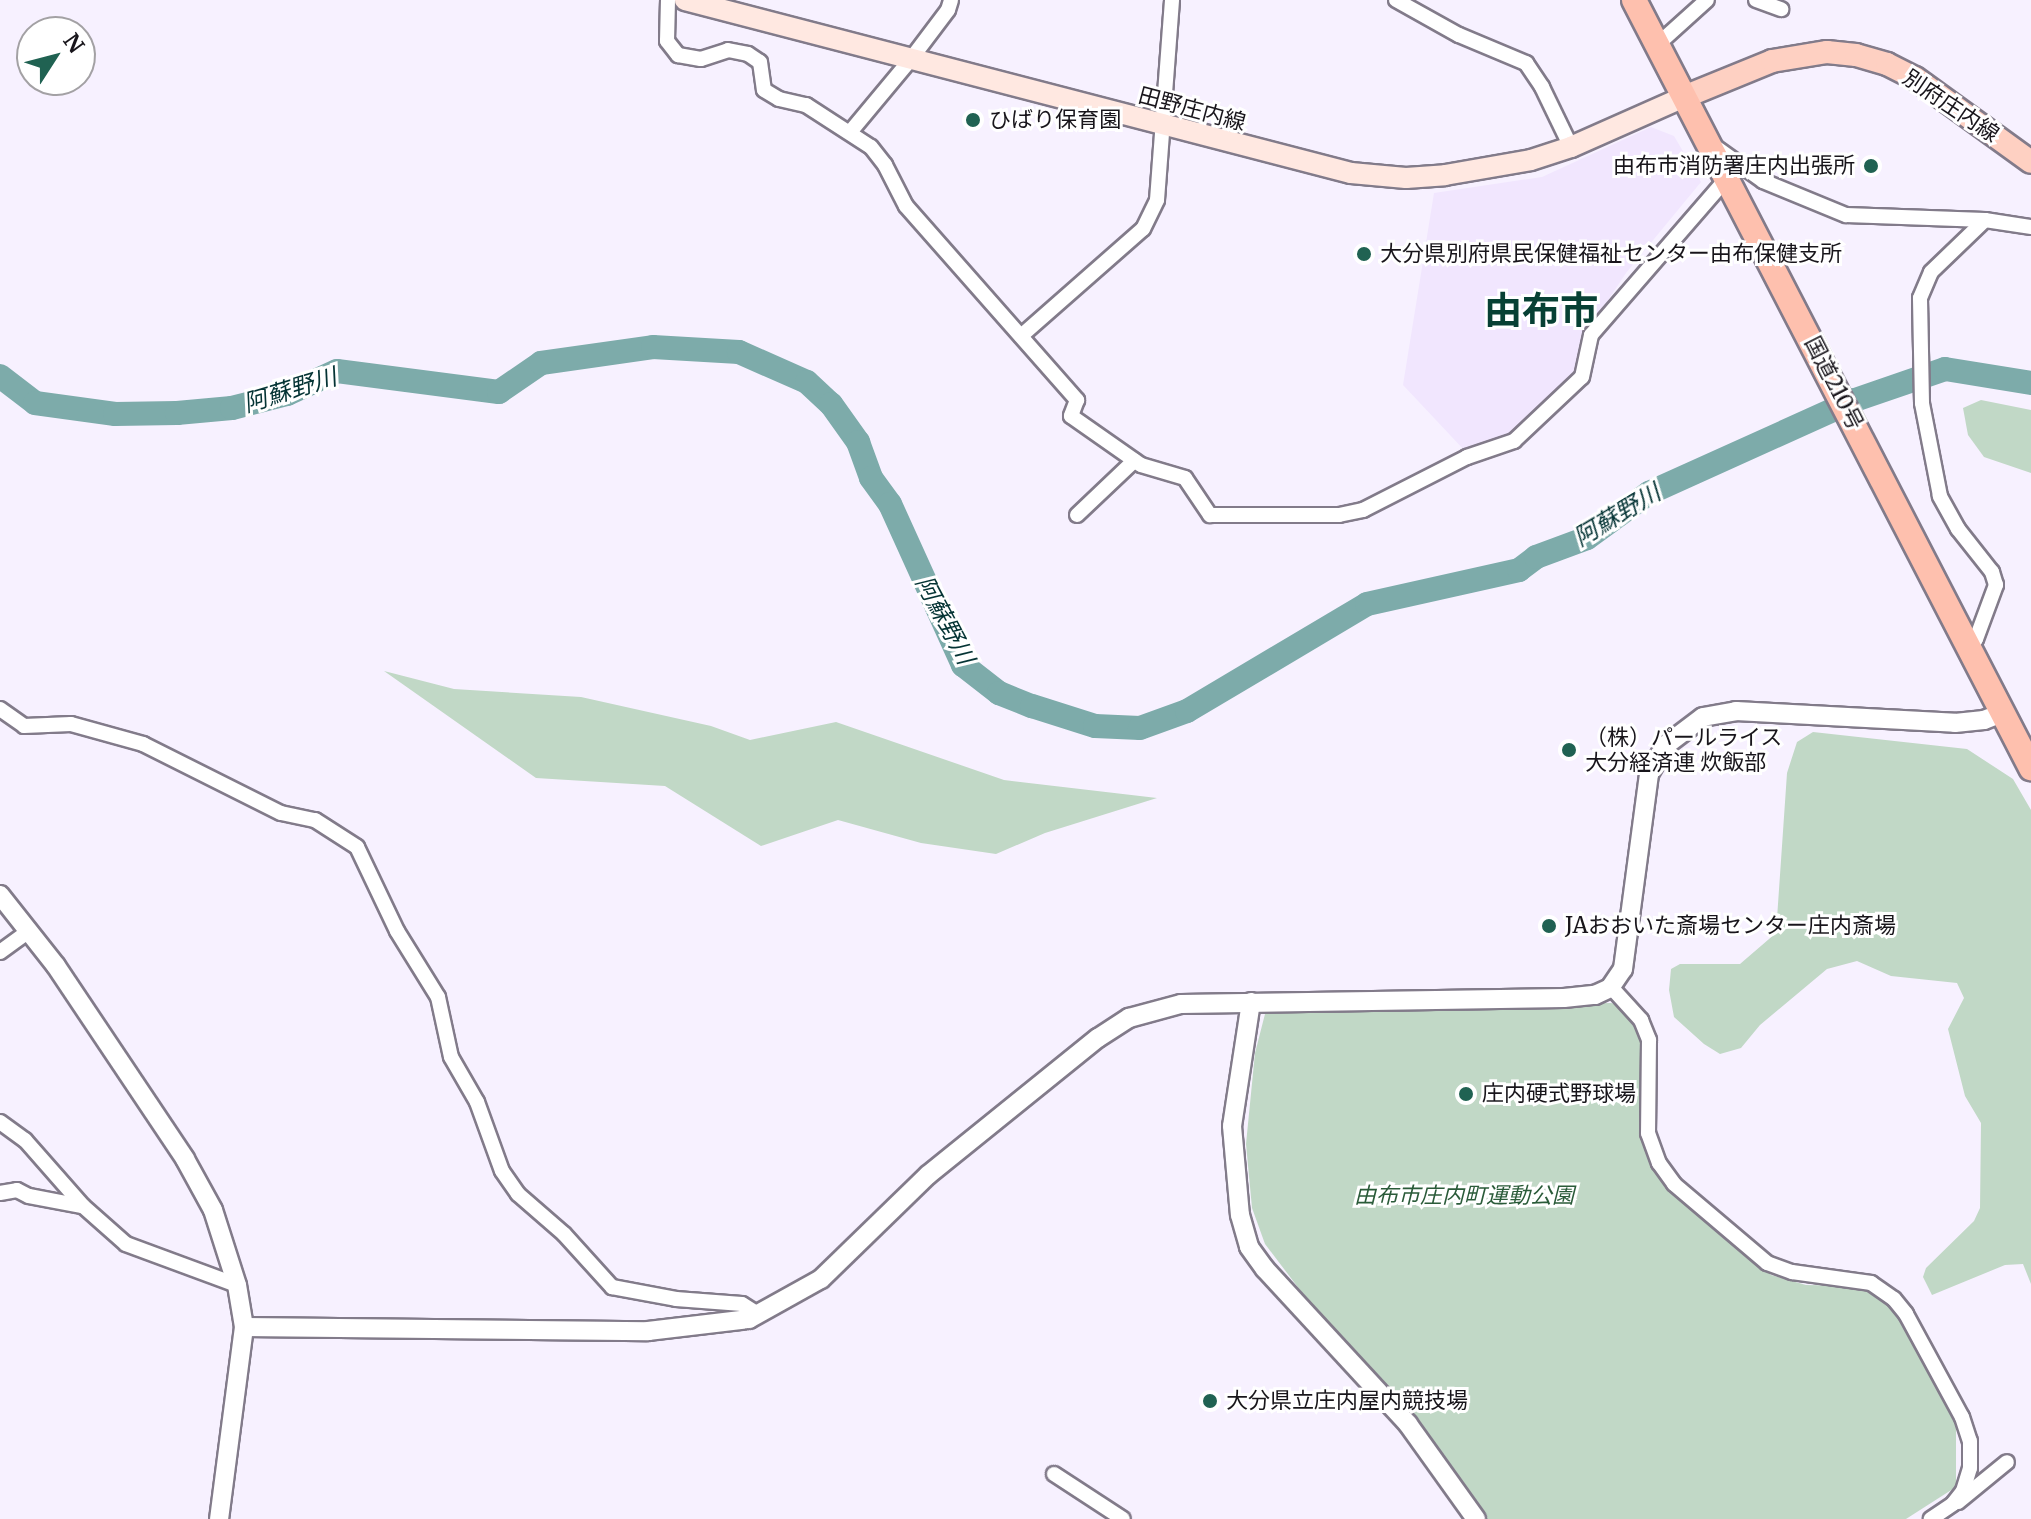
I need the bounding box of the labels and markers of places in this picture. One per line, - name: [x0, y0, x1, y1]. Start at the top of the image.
- place label: ひばり保育園: [989, 107, 1121, 133]
- marker: ひばり保育園: [964, 111, 982, 129]
- place label: 由布市消防署庄内出張所: [1613, 153, 1855, 179]
- marker: 由布市消防署庄内出張所: [1862, 157, 1880, 175]
- place label: 大分県別府県民保健福祉センター由布保健支所: [1380, 241, 1842, 267]
- marker: 大分県別府県民保健福祉センター由布保健支所: [1355, 245, 1373, 263]
- place label: （株）パールライス 大分経済連 炊飯部: [1585, 724, 1783, 776]
- marker: （株）パールライス 大分経済連 炊飯部: [1560, 741, 1578, 759]
- place label: JAおおいた斎場センター庄内斎場: [1565, 913, 1896, 939]
- marker: JAおおいた斎場センター庄内斎場: [1540, 917, 1558, 935]
- place label: 庄内硬式野球場: [1482, 1081, 1636, 1107]
- marker: 庄内硬式野球場: [1457, 1085, 1475, 1103]
- place label: 大分県立庄内屋内競技場: [1226, 1388, 1468, 1414]
- marker: 大分県立庄内屋内競技場: [1201, 1392, 1219, 1410]

